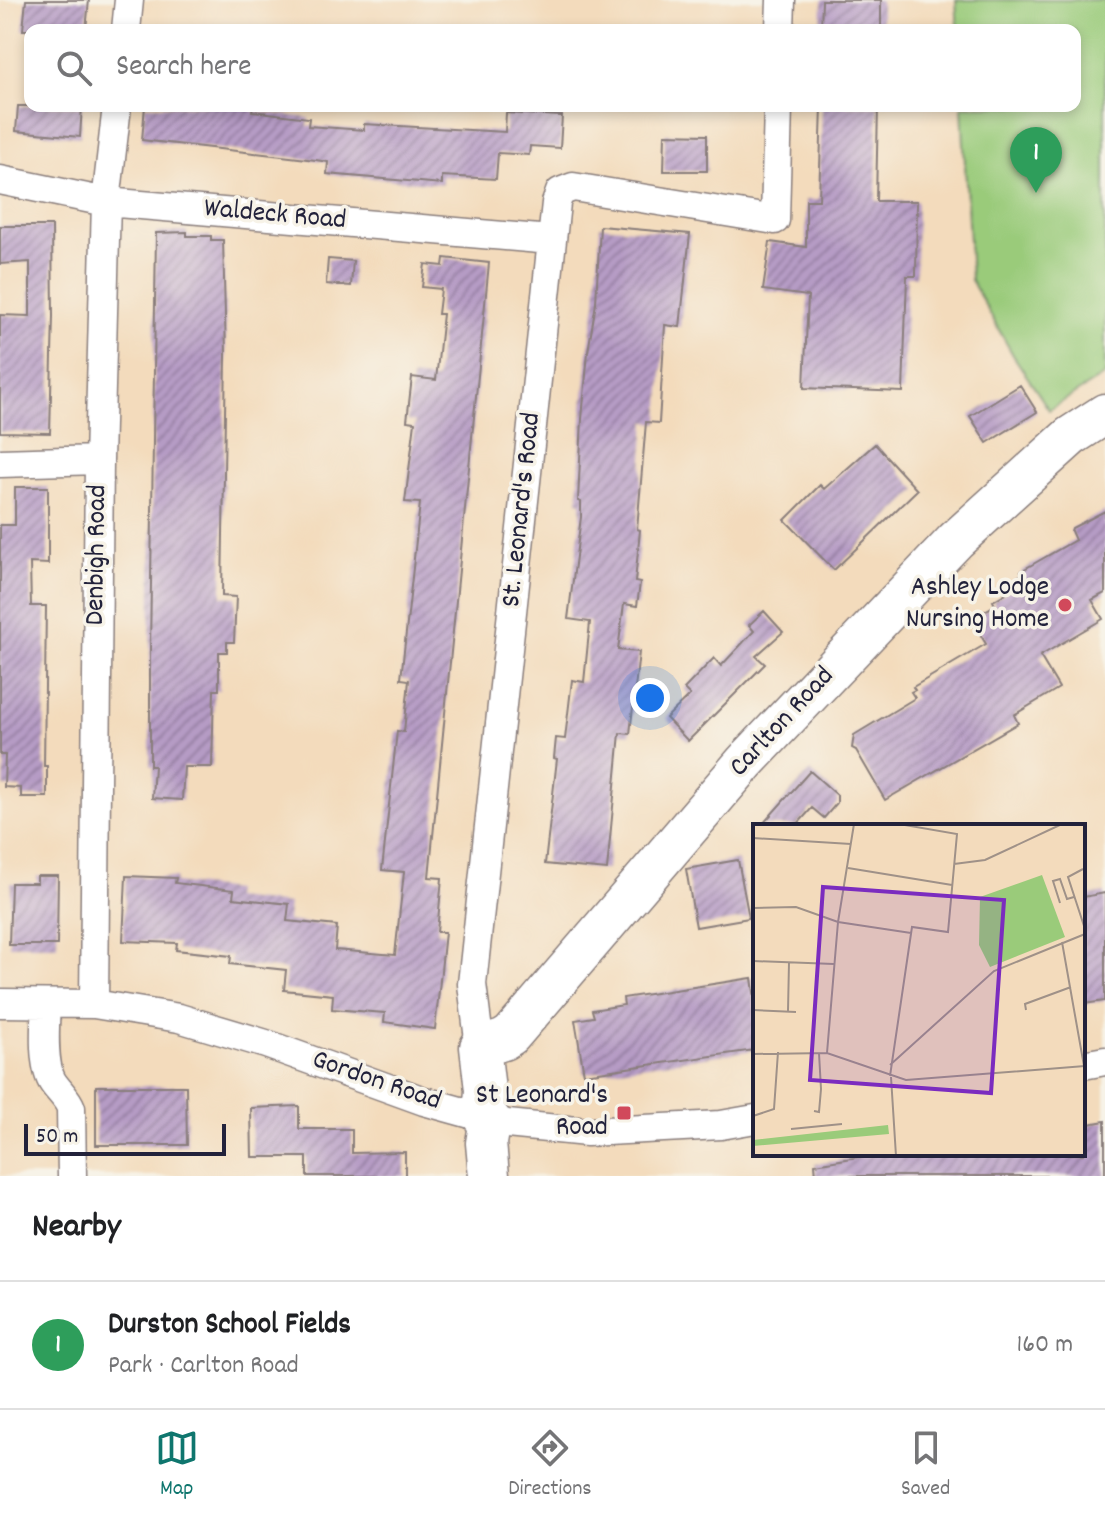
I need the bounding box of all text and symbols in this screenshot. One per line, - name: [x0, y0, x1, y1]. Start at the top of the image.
- search box: [24, 24, 1081, 112]
- icon: search: [52, 46, 96, 90]
- text: Search here: [116, 47, 252, 90]
- pin: 1: [1010, 127, 1062, 193]
- street label: Waldeck Road: [202, 190, 348, 242]
- street label: St. Leonard's Road: [493, 411, 553, 609]
- street label: Denbigh Road: [77, 484, 119, 626]
- place label: Ashley Lodge Nursing Home: [906, 569, 1049, 641]
- marker: Ashley Lodge Nursing Home: [1056, 596, 1074, 614]
- street label: Carlton Road: [721, 659, 845, 787]
- your location: [630, 678, 670, 718]
- inset map: [753, 824, 1085, 1156]
- street label: Gordon Road: [306, 1041, 446, 1123]
- place label: St Leonard's Road: [476, 1077, 608, 1149]
- marker: St Leonard's Road: [615, 1104, 633, 1122]
- scale bar: [24, 1120, 226, 1156]
- text: 50 m: [36, 1122, 78, 1153]
- text: Nearby: [32, 1204, 121, 1253]
- text: Durston School Fields: [108, 1305, 351, 1348]
- text: 1: [55, 1327, 61, 1364]
- text: 160 m: [1017, 1327, 1073, 1364]
- text: Park · Carlton Road: [108, 1348, 299, 1385]
- tab: Map: [155, 1426, 199, 1505]
- tab: Directions: [508, 1426, 592, 1505]
- tab: Saved: [901, 1426, 950, 1505]

